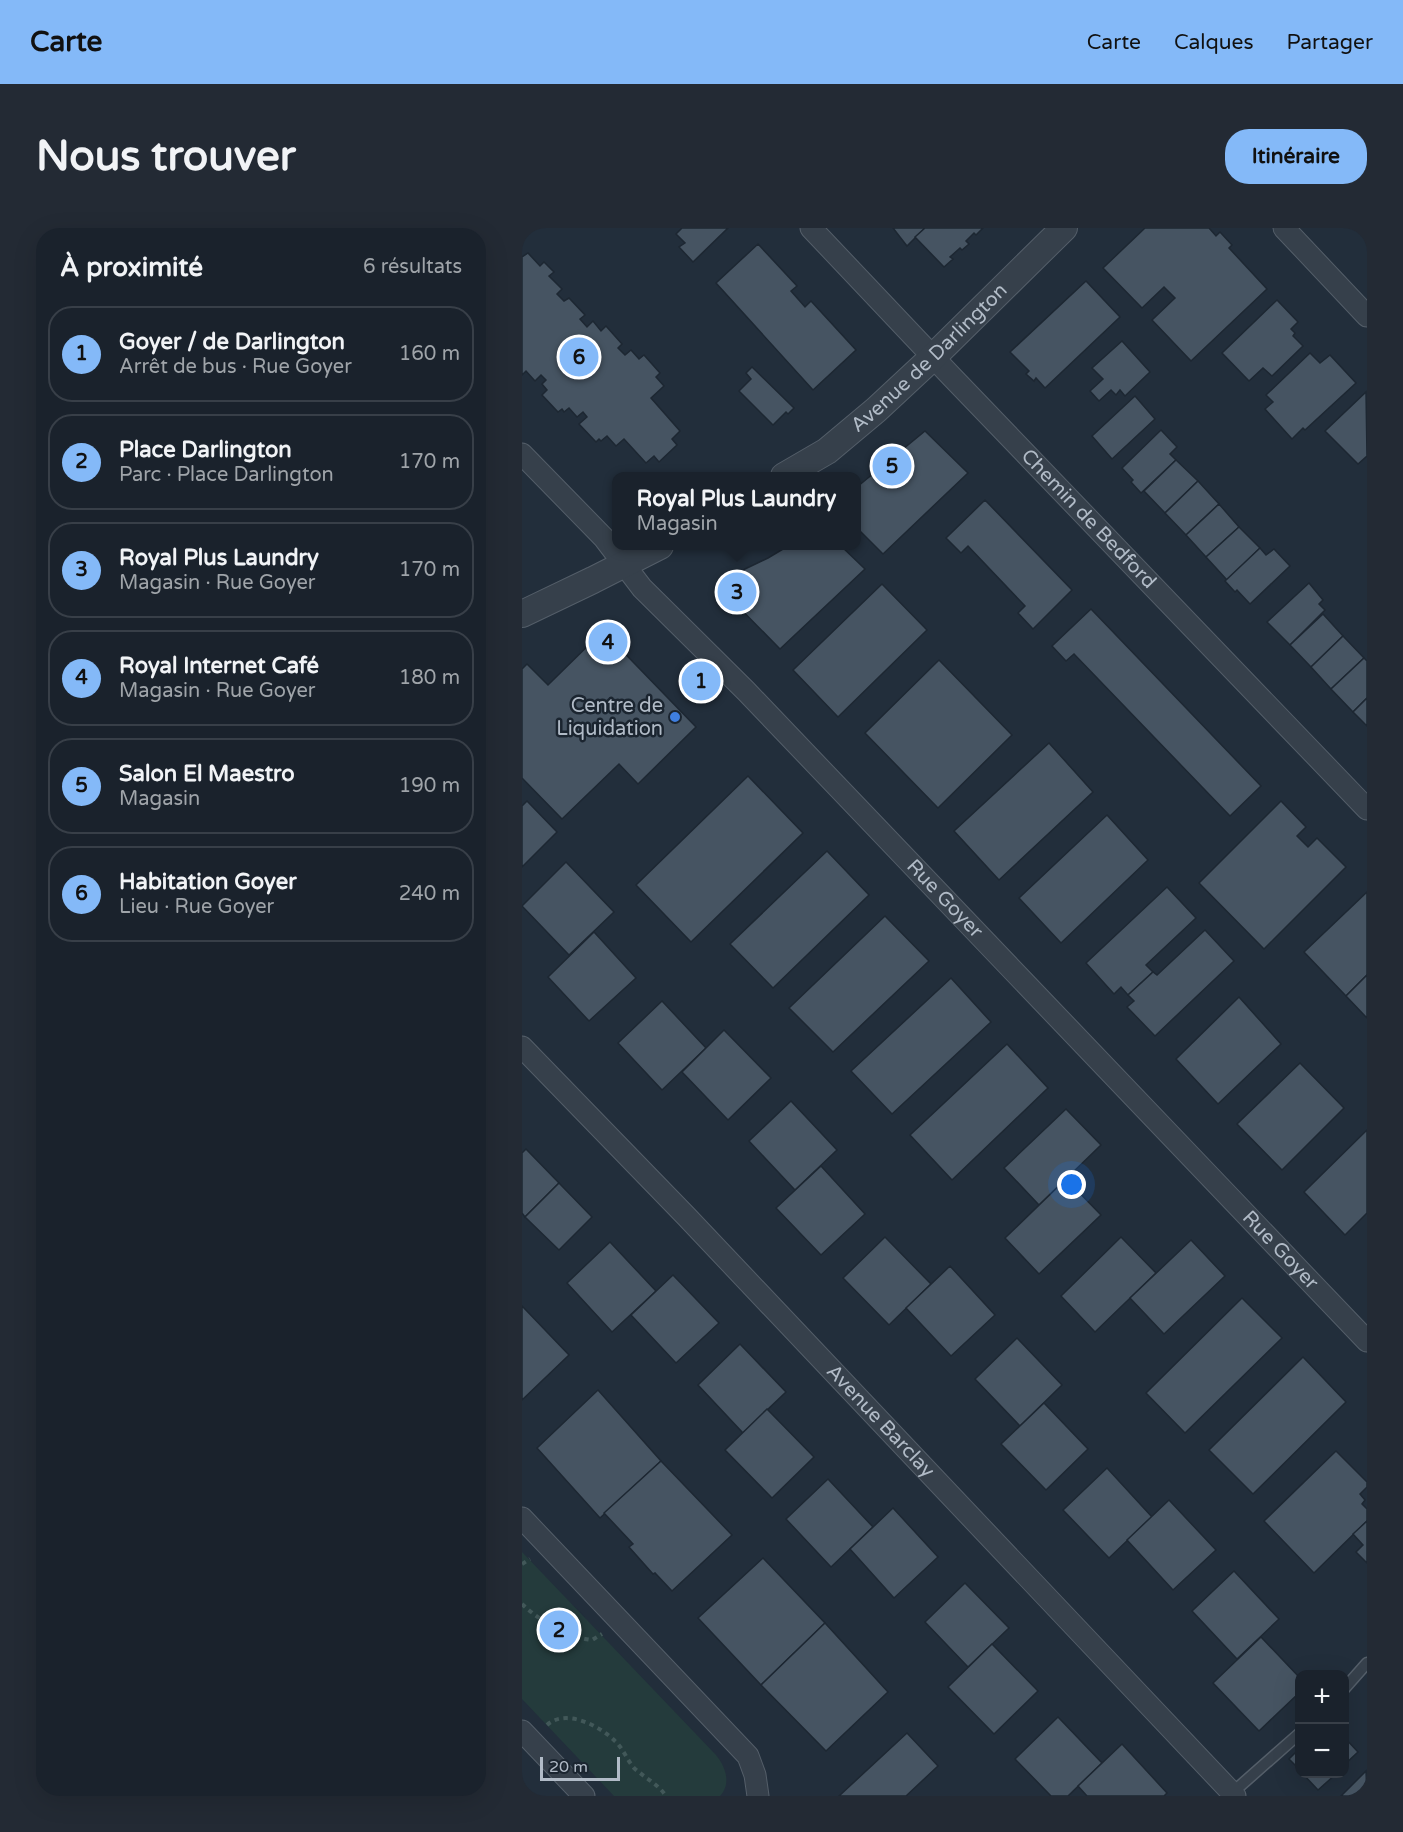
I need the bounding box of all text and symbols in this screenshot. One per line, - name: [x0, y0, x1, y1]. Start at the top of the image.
- text: Carte: [30, 25, 102, 59]
- text: Carte: [1087, 30, 1141, 55]
- text: Calques: [1174, 30, 1254, 55]
- text: Partager: [1287, 30, 1373, 55]
- button: Itinéraire: [1225, 129, 1367, 184]
- text: Nous trouver: [36, 131, 296, 182]
- text: À proximité: [60, 252, 203, 283]
- text: 6 résultats: [363, 255, 462, 279]
- street label: Avenue de Darlington: [846, 278, 1012, 438]
- text: Goyer / de Darlington: [119, 329, 345, 355]
- pin: 6: [560, 334, 598, 380]
- text: 1: [75, 342, 88, 366]
- text: 160 m: [399, 342, 460, 366]
- text: Arrêt de bus · Rue Goyer: [119, 355, 352, 379]
- text: Place Darlington: [119, 437, 292, 463]
- pin: 5: [872, 444, 911, 488]
- street label: Chemin de Bedford: [1016, 444, 1161, 594]
- text: 2: [75, 450, 88, 474]
- text: 170 m: [399, 450, 460, 474]
- text: Parc · Place Darlington: [119, 463, 334, 487]
- popup: [612, 472, 861, 550]
- text: Royal Plus Laundry: [637, 486, 836, 512]
- text: Magasin: [637, 512, 718, 536]
- text: Royal Plus Laundry: [119, 545, 319, 571]
- text: 3: [75, 558, 88, 582]
- text: 170 m: [399, 558, 460, 582]
- pin: 3: [718, 570, 756, 614]
- text: Magasin · Rue Goyer: [119, 571, 315, 595]
- pin: 4: [588, 620, 628, 664]
- text: Royal Internet Café: [119, 653, 319, 679]
- pin: 1: [682, 658, 720, 704]
- text: 4: [75, 666, 88, 690]
- text: 180 m: [399, 666, 460, 690]
- text: Magasin · Rue Goyer: [119, 679, 315, 703]
- place label: Centre de Liquidation: [556, 694, 663, 741]
- marker: Centre de Liquidation: [668, 710, 682, 724]
- text: Salon El Maestro: [119, 761, 295, 787]
- text: 5: [75, 774, 88, 798]
- text: 190 m: [399, 774, 460, 798]
- text: Magasin: [119, 787, 200, 811]
- street label: Rue Goyer: [901, 854, 988, 943]
- text: Habitation Goyer: [119, 869, 297, 895]
- text: 6: [75, 882, 88, 906]
- text: 240 m: [399, 882, 460, 906]
- text: Lieu · Rue Goyer: [119, 895, 274, 919]
- your location: [1057, 1170, 1086, 1199]
- street label: Rue Goyer: [1237, 1206, 1324, 1295]
- street label: Avenue Barclay: [821, 1360, 940, 1483]
- pin: 2: [540, 1608, 579, 1652]
- map controls: [1295, 1670, 1349, 1778]
- button: +: [1295, 1670, 1349, 1724]
- button: −: [1295, 1724, 1349, 1778]
- scale bar: [540, 1754, 620, 1782]
- text: 20 m: [549, 1757, 588, 1777]

